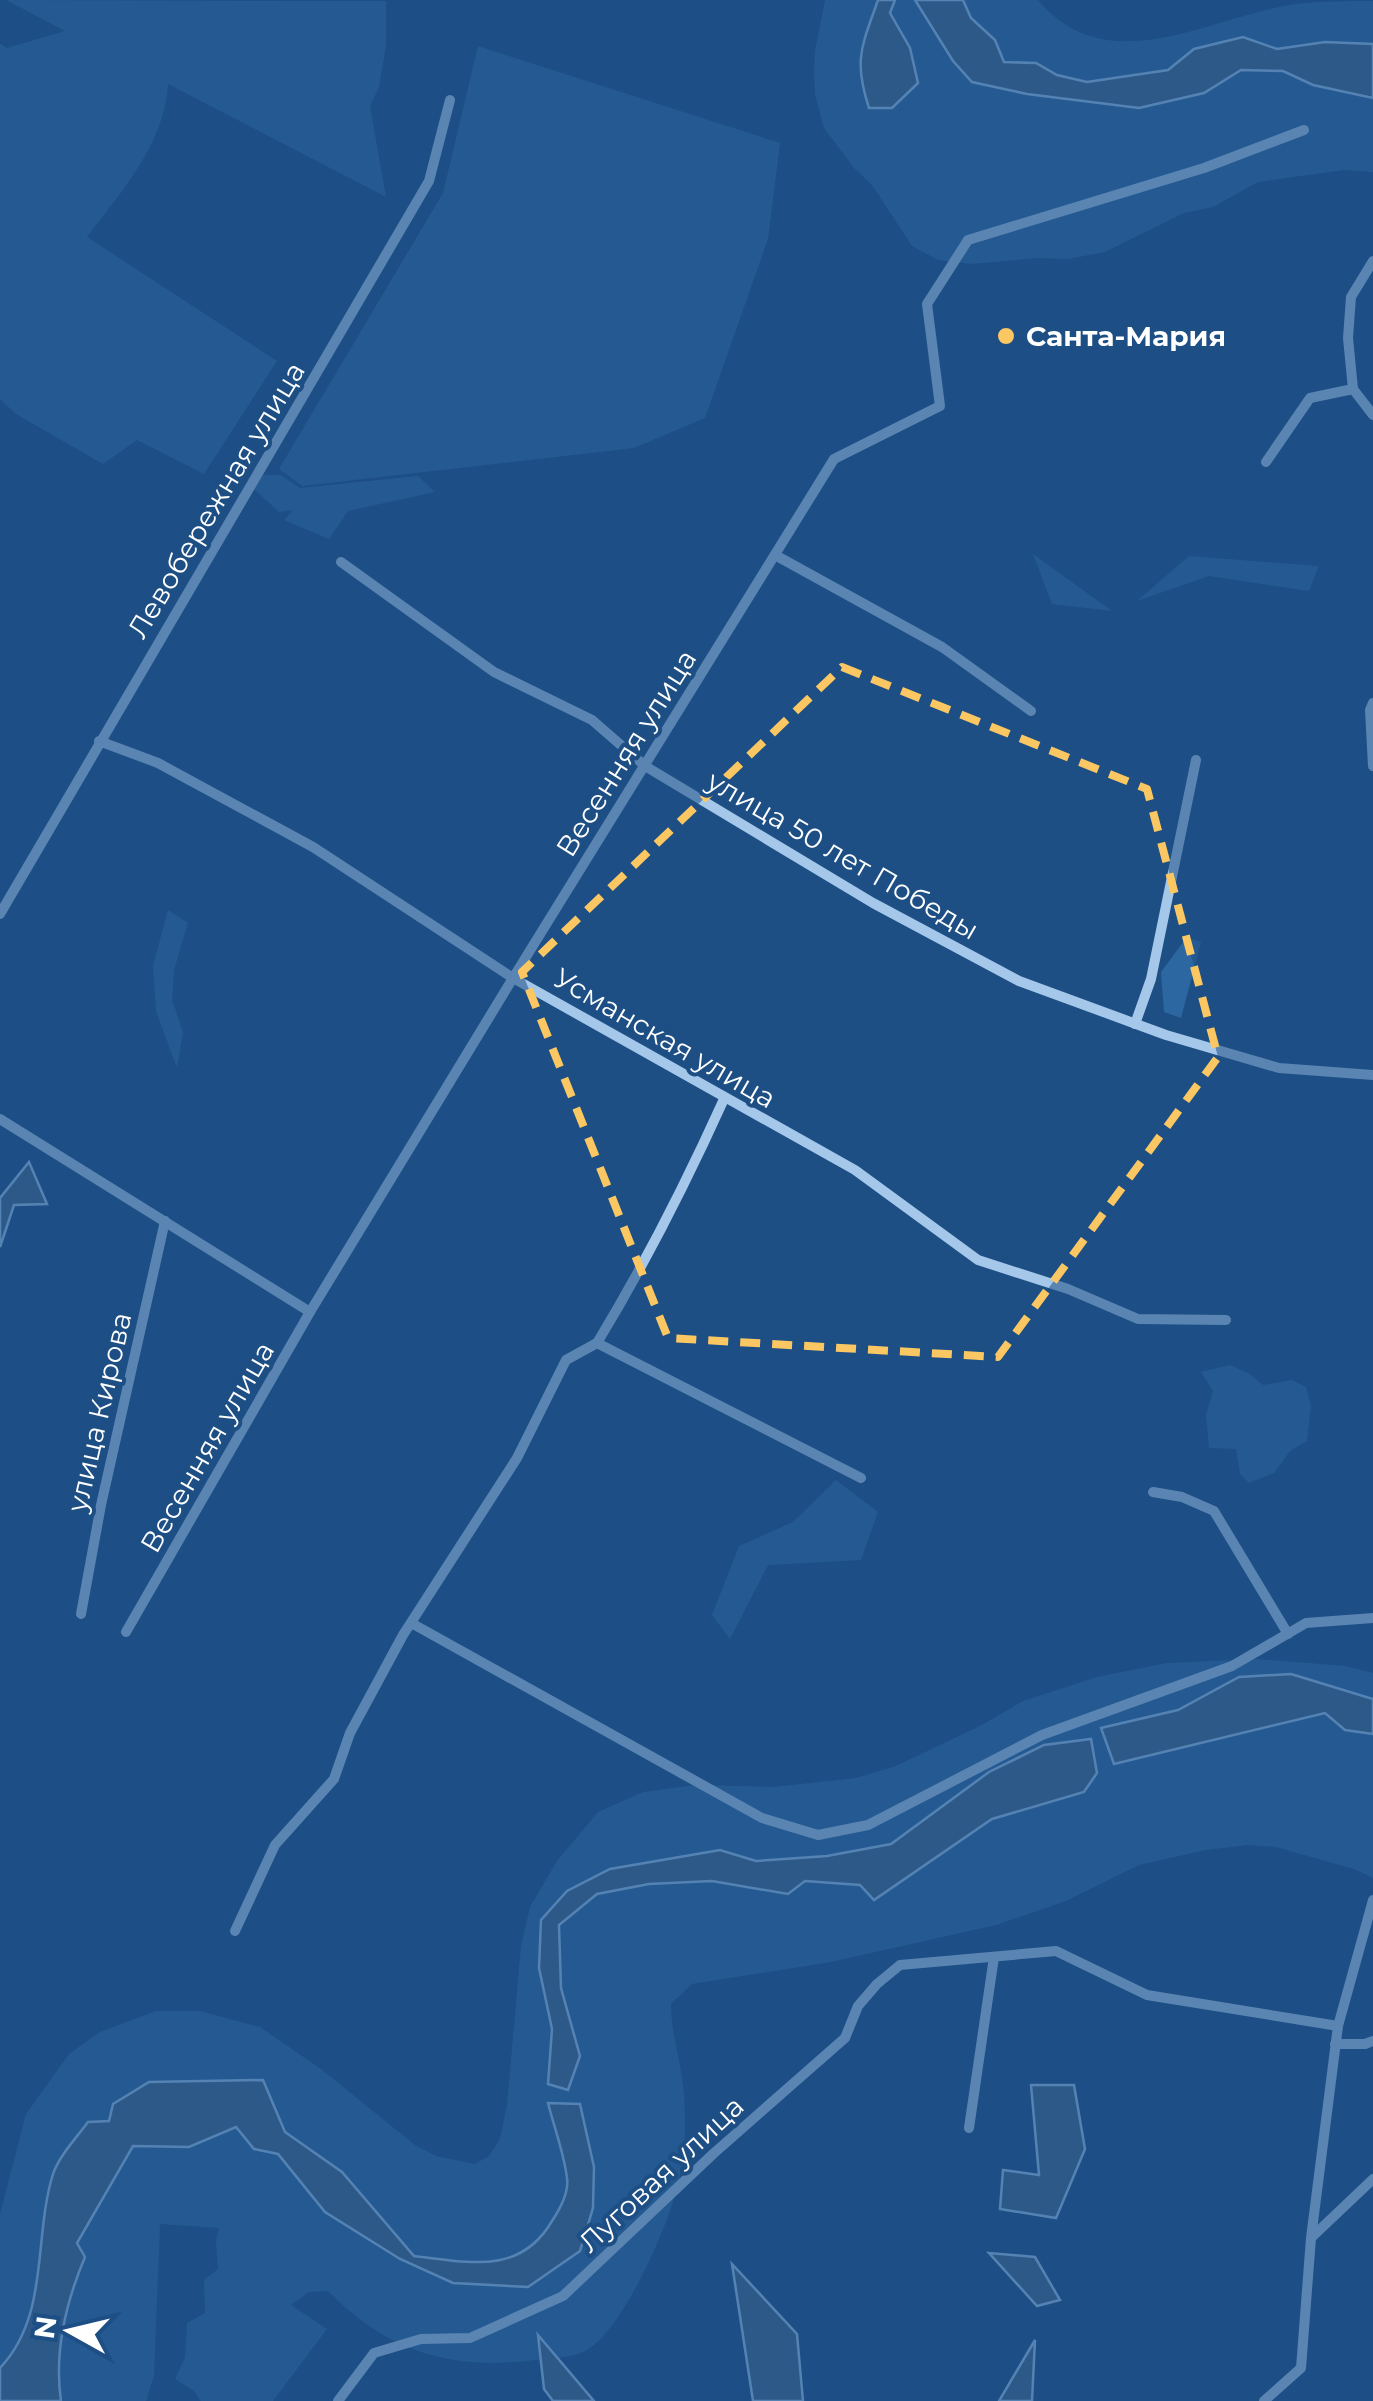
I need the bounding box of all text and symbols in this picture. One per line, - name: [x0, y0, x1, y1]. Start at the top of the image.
- place label: Санта-Мария: [1026, 319, 1226, 353]
- marker: Санта-Мария: [995, 325, 1017, 347]
- street label: Левобережная улица: [120, 356, 312, 644]
- street label: Весенняя улица: [549, 643, 703, 863]
- street label: улица 50 лет Победы: [700, 763, 985, 947]
- street label: Усманская улица: [548, 961, 782, 1115]
- street label: улица Кирова: [59, 1309, 138, 1516]
- street label: Весенняя улица: [133, 1336, 281, 1558]
- street label: Луговая улица: [571, 2089, 751, 2259]
- north arrow: [20, 2281, 120, 2381]
- text: N: [27, 2314, 64, 2341]

